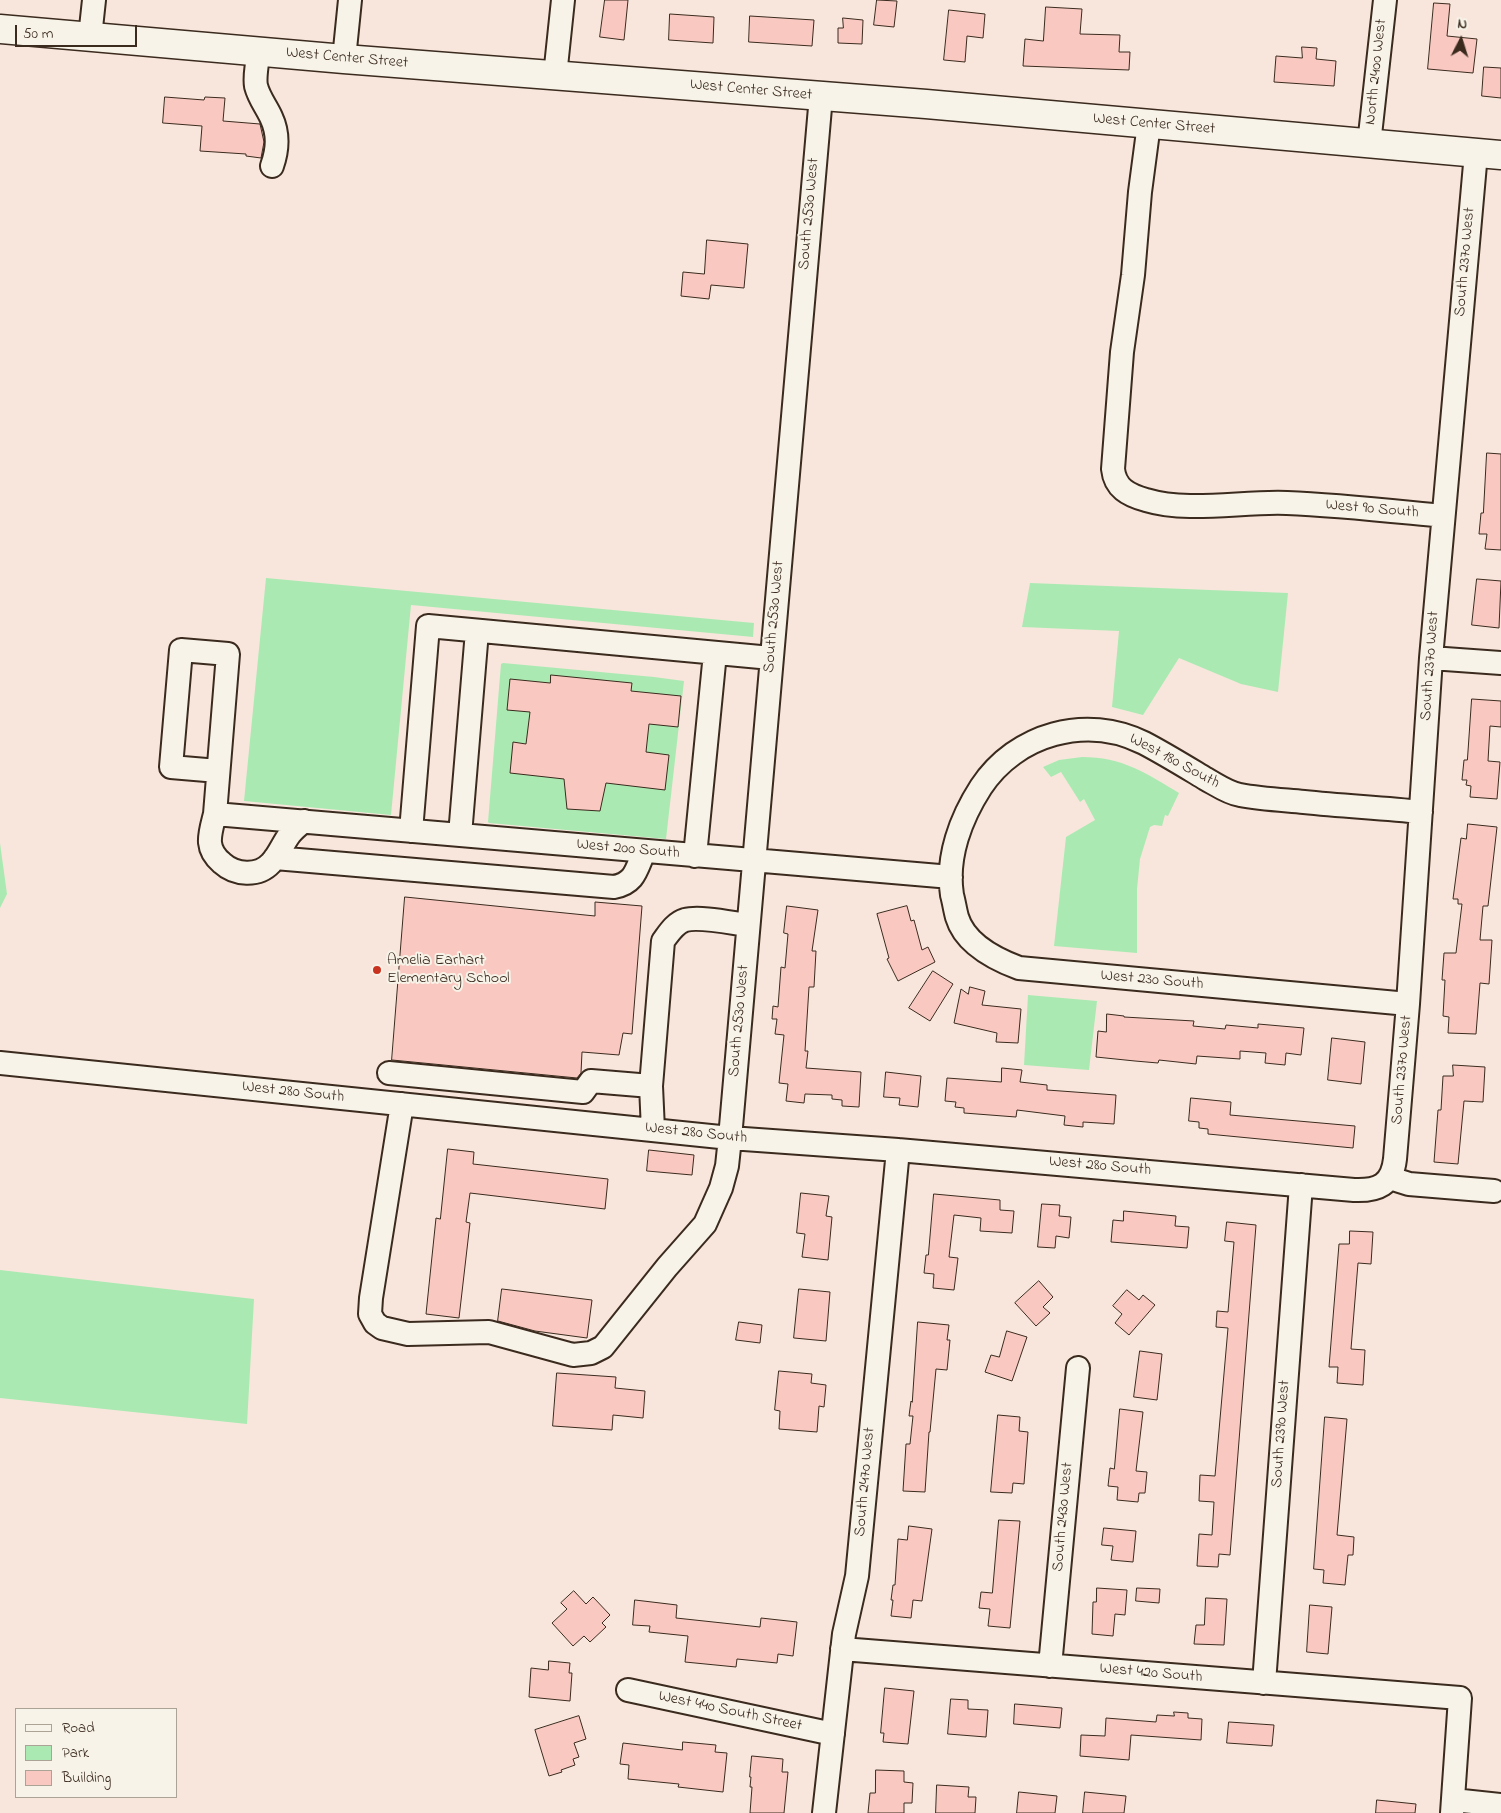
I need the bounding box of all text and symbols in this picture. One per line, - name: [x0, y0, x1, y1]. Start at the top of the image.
- text: N: [1457, 14, 1468, 35]
- scale bar: [18, 15, 140, 47]
- north arrow: [1436, 15, 1486, 65]
- street label: North 2400 West: [1362, 18, 1392, 126]
- text: 50 m: [23, 23, 53, 45]
- street label: West Center Street: [285, 44, 409, 74]
- street label: West Center Street: [689, 76, 813, 106]
- street label: West Center Street: [1092, 110, 1216, 140]
- street label: South 2530 West: [796, 157, 824, 271]
- street label: South 2370 West: [1452, 206, 1480, 318]
- street label: West 90 South: [1325, 496, 1419, 524]
- street label: South 2530 West: [761, 560, 789, 674]
- street label: South 2370 West: [1418, 611, 1444, 721]
- street label: West 180 South: [1125, 730, 1223, 794]
- street label: West 200 South: [576, 836, 680, 864]
- place label: Amelia Earhart Elementary School: [387, 951, 510, 989]
- marker: Amelia Earhart Elementary School: [371, 964, 383, 976]
- street label: South 2530 West: [726, 964, 754, 1078]
- street label: West 230 South: [1100, 967, 1204, 995]
- street label: South 2370 West: [1389, 1014, 1417, 1126]
- street label: West 280 South: [241, 1078, 345, 1108]
- street label: West 280 South: [644, 1119, 748, 1149]
- street label: West 280 South: [1048, 1153, 1152, 1181]
- street label: South 2390 West: [1269, 1379, 1295, 1489]
- street label: South 2470 West: [852, 1426, 880, 1538]
- street label: South 2430 West: [1050, 1461, 1078, 1573]
- street label: West 420 South: [1099, 1660, 1203, 1688]
- street label: West 440 South Street: [657, 1687, 803, 1737]
- legend: [15, 1708, 178, 1798]
- text: Road: [62, 1717, 95, 1739]
- text: Park: [62, 1742, 89, 1764]
- text: Building: [62, 1767, 111, 1789]

